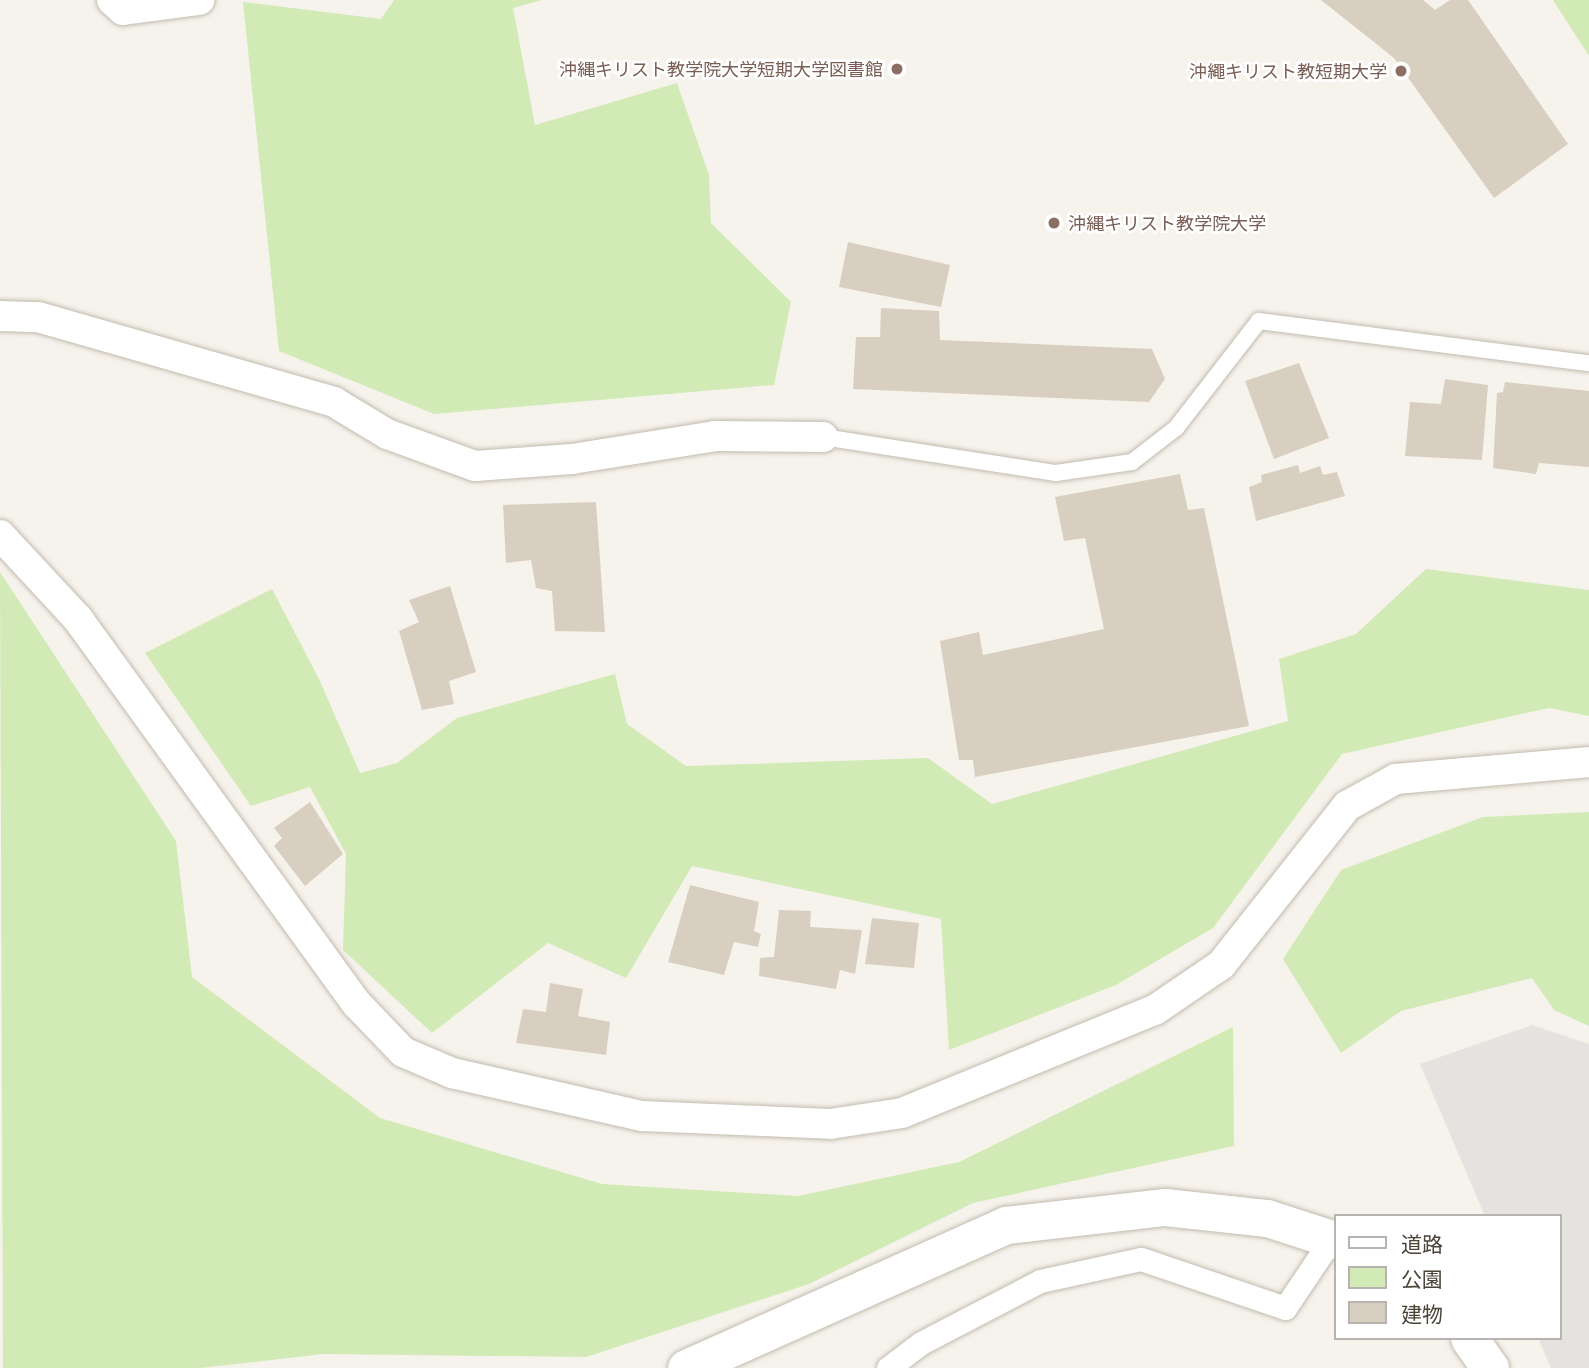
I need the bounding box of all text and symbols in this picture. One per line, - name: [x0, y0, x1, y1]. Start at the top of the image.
- place label: 沖縄キリスト教学院大学短期大学図書館: [559, 58, 883, 80]
- place label: 沖繩キリスト教短期大学: [1189, 60, 1387, 82]
- marker: 沖縄キリスト教学院大学短期大学図書館: [889, 61, 905, 77]
- marker: 沖繩キリスト教短期大学: [1393, 63, 1409, 79]
- place label: 沖縄キリスト教学院大学: [1068, 212, 1266, 234]
- marker: 沖縄キリスト教学院大学: [1046, 215, 1062, 231]
- legend: [1334, 1214, 1561, 1340]
- text: 道路: [1401, 1231, 1443, 1256]
- text: 公園: [1401, 1266, 1443, 1291]
- text: 建物: [1401, 1301, 1443, 1326]

